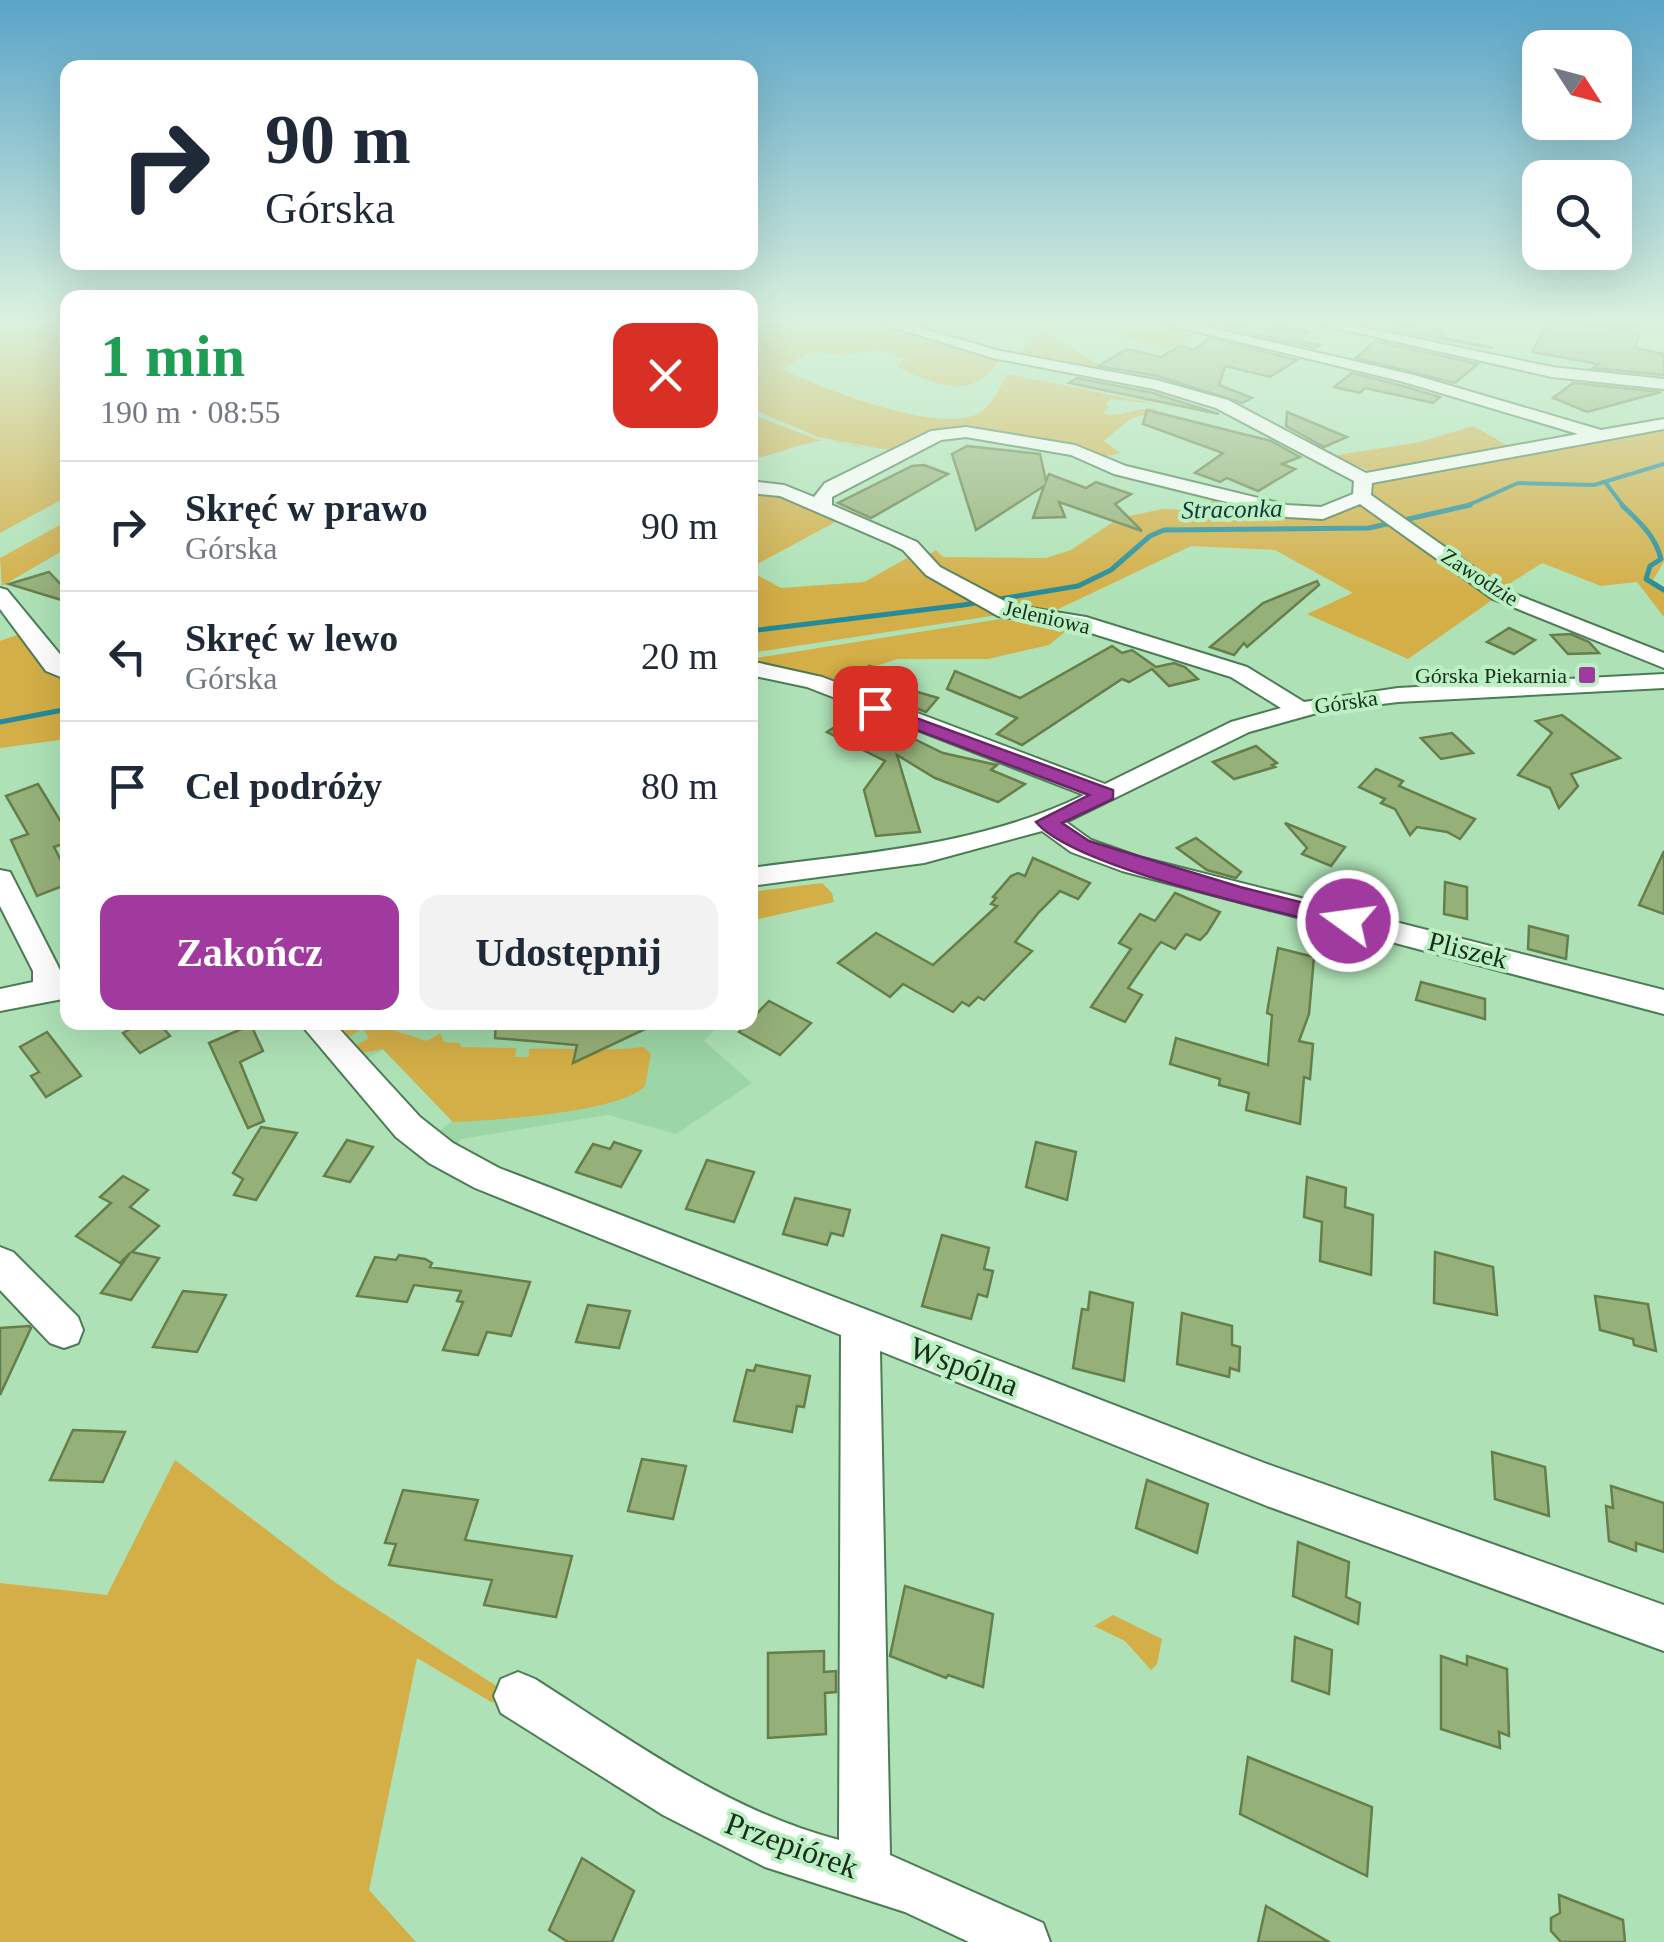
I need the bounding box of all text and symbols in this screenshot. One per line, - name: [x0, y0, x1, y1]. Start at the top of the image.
- north arrow: [1522, 30, 1632, 140]
- map controls: [1522, 30, 1632, 270]
- icon: right: [100, 100, 230, 230]
- text: 90 m: [265, 101, 411, 178]
- button: search: [1522, 160, 1632, 270]
- text: Górska: [265, 183, 395, 233]
- text: 1 min: [100, 323, 245, 389]
- button: close: [613, 323, 718, 428]
- text: 190 m · 08:55: [100, 394, 280, 430]
- text: Skręć w prawo: [185, 487, 428, 529]
- water label: Straconka: [1181, 495, 1283, 523]
- icon: right: [100, 499, 155, 554]
- text: 90 m: [641, 505, 718, 547]
- text: Górska: [185, 530, 277, 566]
- street label: Zawodzie: [1437, 543, 1523, 611]
- street label: Jeleniowa: [1001, 595, 1093, 639]
- text: Skręć w lewo: [185, 617, 398, 659]
- icon: left: [100, 629, 155, 684]
- text: 20 m: [641, 635, 718, 677]
- text: Górska: [185, 660, 277, 696]
- place label: Górska Piekarnia: [1415, 663, 1567, 688]
- marker: Górska Piekarnia: [1576, 664, 1598, 686]
- pin: [833, 666, 918, 751]
- icon: arrive: [848, 681, 903, 736]
- street label: Górska: [1313, 685, 1379, 719]
- icon: arrive: [100, 759, 155, 814]
- text: Cel podróży: [185, 765, 382, 807]
- text: 80 m: [641, 765, 718, 807]
- position arrow: [1296, 869, 1400, 973]
- button: Zakończ: [100, 895, 399, 1010]
- button: Udostępnij: [419, 895, 718, 1010]
- street label: Pliszek: [1425, 925, 1511, 975]
- street label: Wspólna: [904, 1329, 1024, 1403]
- street label: Przepiórek: [721, 1804, 863, 1886]

